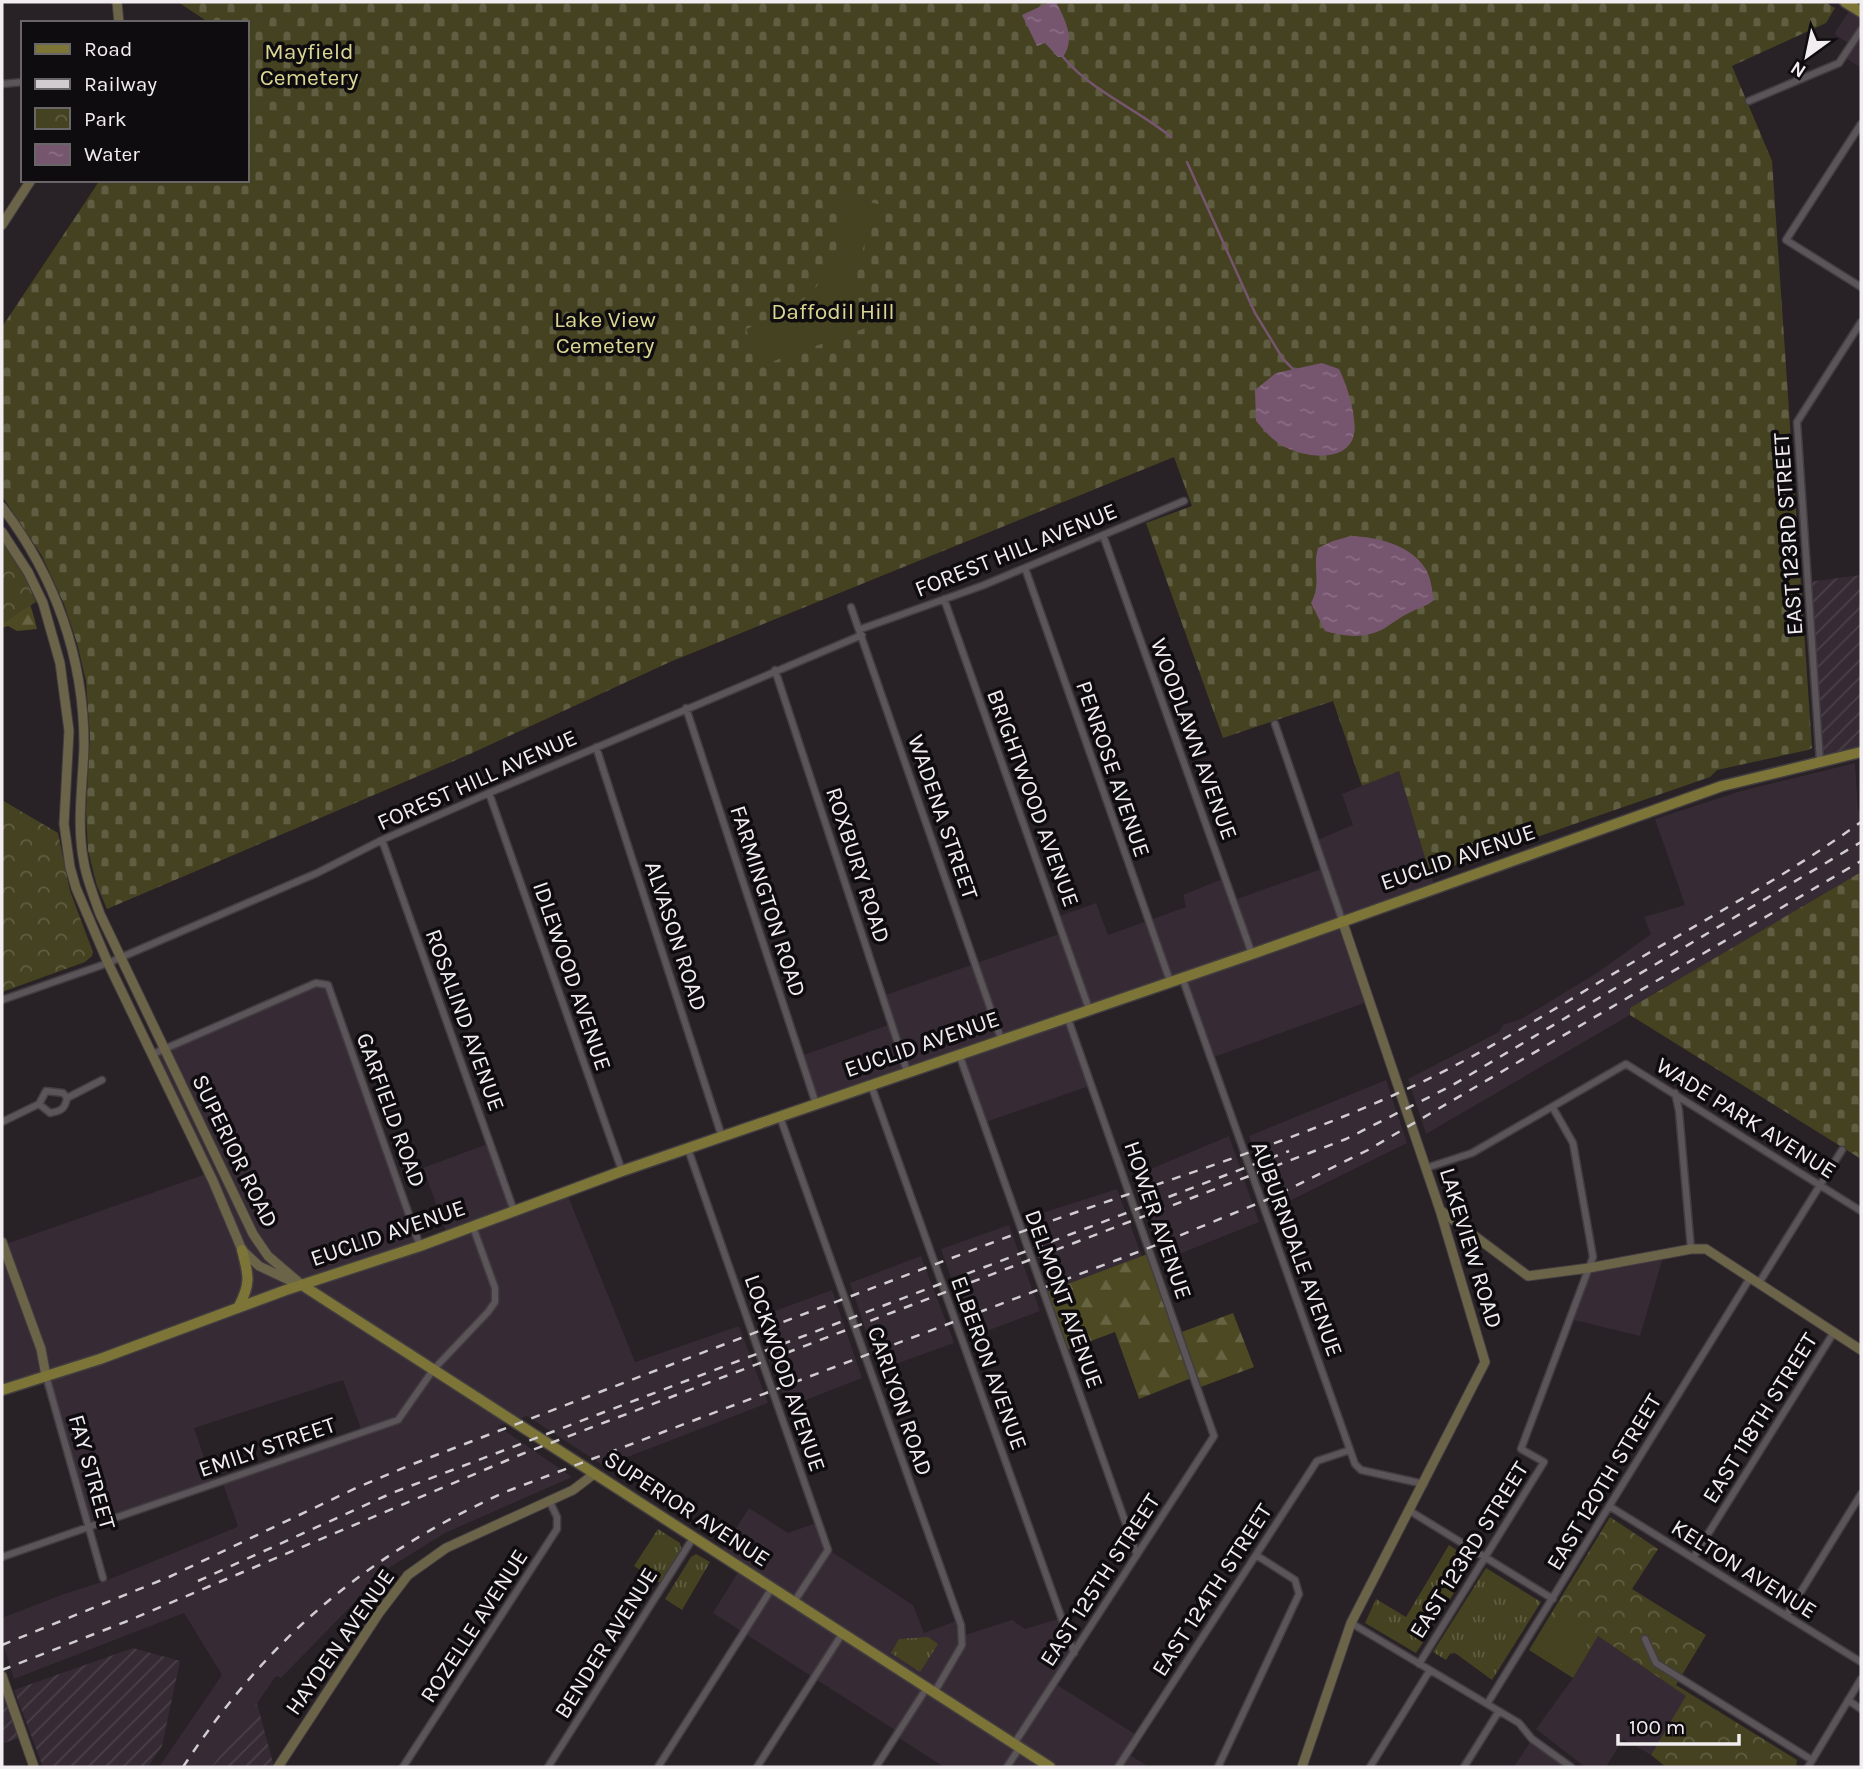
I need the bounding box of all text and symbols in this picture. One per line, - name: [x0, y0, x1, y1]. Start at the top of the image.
- legend: [21, 21, 248, 182]
- north arrow: [1772, 21, 1842, 91]
- text: Road: [84, 37, 132, 61]
- park label: Mayfield Cemetery: [260, 38, 359, 91]
- text: N: [1787, 56, 1810, 82]
- text: Railway: [84, 72, 157, 96]
- text: Park: [84, 107, 127, 131]
- text: Water: [84, 142, 140, 166]
- park label: Daffodil Hill: [771, 298, 895, 325]
- park label: Lake View Cemetery: [554, 306, 656, 359]
- street label: EAST 123RD STREET: [1767, 431, 1809, 636]
- street label: FOREST HILL AVENUE: [911, 497, 1121, 603]
- street label: WOODLAWN AVENUE: [1145, 634, 1243, 844]
- street label: PENROSE AVENUE: [1070, 677, 1156, 861]
- street label: BRIGHTWOOD AVENUE: [981, 686, 1085, 910]
- street label: FOREST HILL AVENUE: [373, 724, 581, 836]
- street label: WADENA STREET: [902, 731, 984, 903]
- street label: ROXBURY ROAD: [820, 784, 896, 946]
- street label: FARMINGTON ROAD: [724, 802, 812, 1000]
- street label: EUCLID AVENUE: [1377, 818, 1539, 896]
- street label: ALVASON ROAD: [639, 858, 713, 1014]
- street label: IDLEWOOD AVENUE: [527, 878, 617, 1074]
- street label: ROSALIND AVENUE: [420, 925, 510, 1115]
- street label: EUCLID AVENUE: [841, 1005, 1003, 1083]
- street label: GARFIELD ROAD: [351, 1029, 431, 1191]
- street label: WADE PARK AVENUE: [1651, 1052, 1841, 1184]
- street label: SUPERIOR ROAD: [186, 1070, 284, 1232]
- street label: HOWER AVENUE: [1118, 1137, 1198, 1303]
- street label: AUBURNDALE AVENUE: [1245, 1138, 1349, 1360]
- street label: LAKEVIEW ROAD: [1434, 1164, 1508, 1332]
- street label: EUCLID AVENUE: [307, 1194, 469, 1272]
- street label: DELMONT AVENUE: [1019, 1206, 1109, 1392]
- street label: LOCKWOOD AVENUE: [739, 1271, 831, 1475]
- street label: ELBERON AVENUE: [945, 1272, 1033, 1454]
- street label: CARLYON ROAD: [862, 1323, 938, 1479]
- street label: EAST 118TH STREET: [1697, 1328, 1824, 1508]
- street label: EAST 120TH STREET: [1541, 1389, 1668, 1575]
- street label: FAY STREET: [63, 1411, 121, 1533]
- street label: EMILY STREET: [195, 1411, 339, 1483]
- street label: SUPERIOR AVENUE: [599, 1445, 775, 1573]
- street label: EAST 123RD STREET: [1404, 1456, 1535, 1643]
- street label: EAST 125TH STREET: [1034, 1488, 1166, 1671]
- street label: EAST 124TH STREET: [1146, 1498, 1278, 1681]
- street label: KELTON AVENUE: [1666, 1514, 1822, 1624]
- street label: ROZELLE AVENUE: [414, 1544, 534, 1708]
- street label: BENDER AVENUE: [549, 1563, 663, 1723]
- street label: HAYDEN AVENUE: [280, 1564, 400, 1720]
- scale bar: [1618, 1702, 1739, 1746]
- text: 100 m: [1629, 1715, 1686, 1739]

